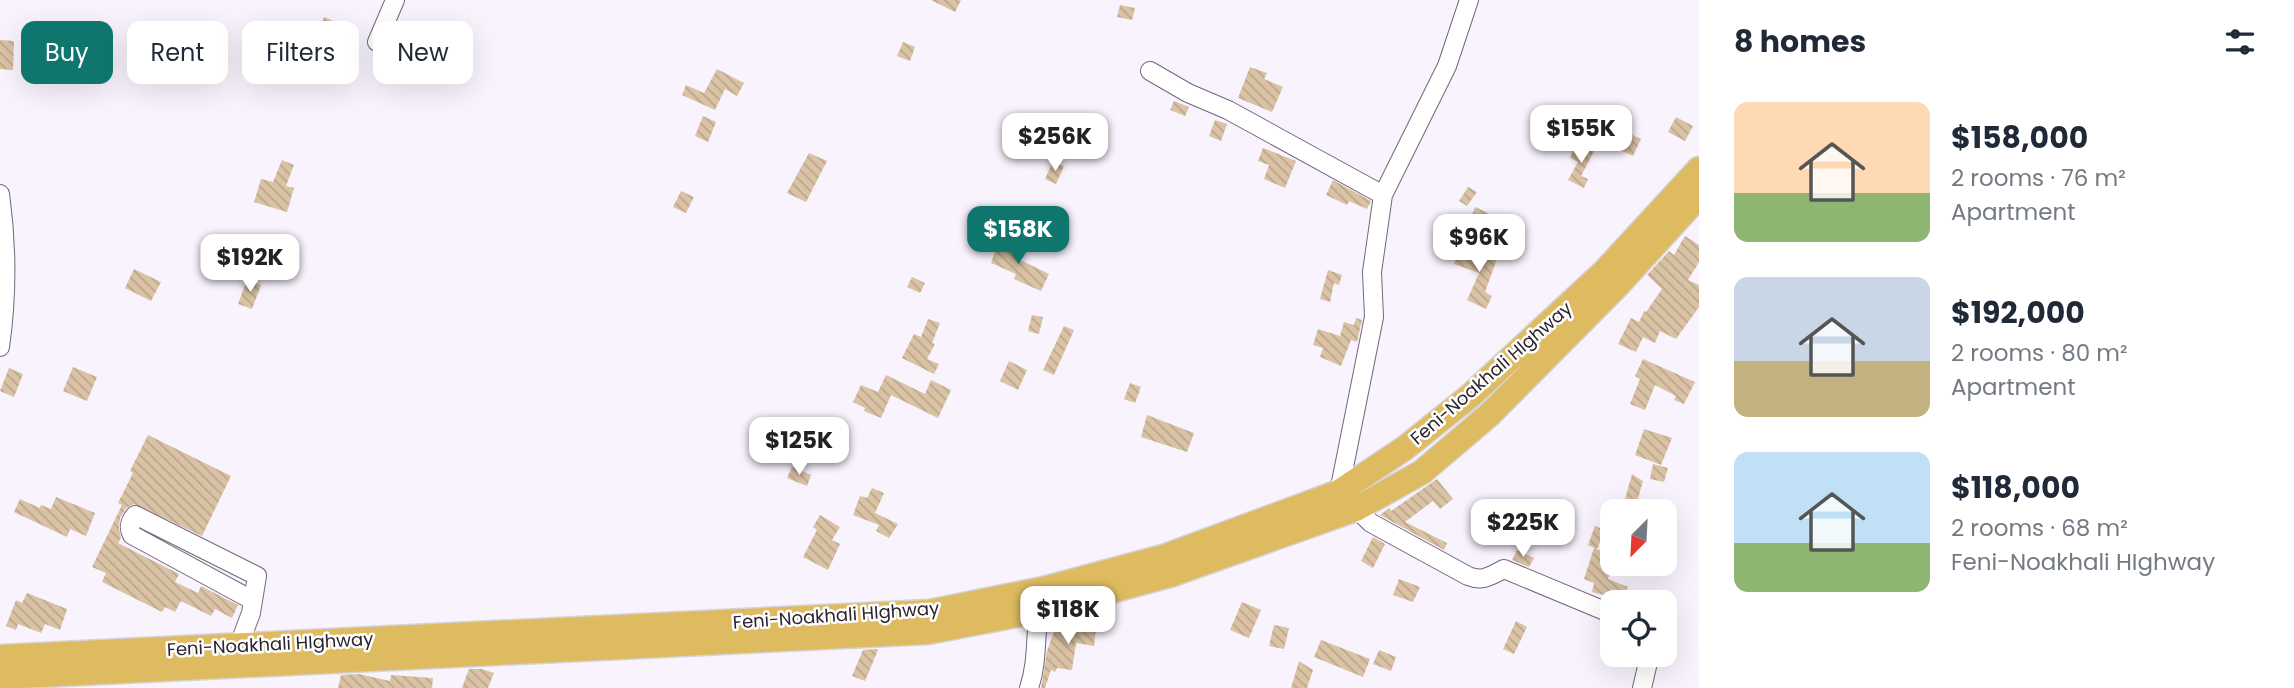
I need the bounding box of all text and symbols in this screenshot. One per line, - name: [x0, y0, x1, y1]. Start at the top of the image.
- text: 8 homes: [1734, 20, 1866, 63]
- chip: Buy: [21, 21, 113, 84]
- chip: Rent: [127, 21, 228, 84]
- chip: Filters: [242, 21, 359, 84]
- chip: New: [373, 21, 473, 84]
- icon: filters: [2221, 23, 2259, 61]
- pin: $155K: [1532, 106, 1630, 165]
- text: $155K: [1546, 112, 1616, 144]
- pin: $256K: [1006, 114, 1104, 173]
- text: $158,000: [1951, 116, 2088, 159]
- text: $256K: [1018, 120, 1092, 152]
- icon: home: [1790, 130, 1874, 214]
- text: 2 rooms · 76 m²: [1951, 162, 2126, 194]
- text: Apartment: [1951, 196, 2076, 228]
- pin: $158K: [969, 206, 1067, 266]
- text: $158K: [983, 213, 1053, 245]
- pin: $96K: [1438, 215, 1520, 274]
- text: $96K: [1449, 221, 1509, 253]
- pin: $192K: [201, 234, 299, 294]
- text: $192K: [216, 241, 284, 273]
- text: $192,000: [1951, 291, 2085, 334]
- street label: Feni-Noakhali HIghway: [1405, 296, 1577, 450]
- icon: home: [1790, 305, 1874, 389]
- text: 2 rooms · 80 m²: [1951, 337, 2128, 369]
- text: Apartment: [1951, 371, 2076, 403]
- pin: $125K: [750, 418, 848, 477]
- text: $125K: [765, 424, 833, 456]
- text: $118,000: [1951, 466, 2080, 509]
- icon: home: [1790, 480, 1874, 564]
- north arrow: [1600, 499, 1676, 576]
- map controls: [1600, 499, 1677, 667]
- pin: $225K: [1474, 500, 1572, 559]
- text: $225K: [1487, 506, 1559, 538]
- text: 2 rooms · 68 m²: [1951, 512, 2128, 544]
- text: Feni-Noakhali HIghway: [1951, 546, 2215, 578]
- pin: $118K: [1019, 586, 1117, 646]
- button: locate: [1600, 590, 1677, 667]
- text: $118K: [1036, 593, 1100, 625]
- street label: Feni-Noakhali HIghway: [732, 595, 940, 635]
- street label: Feni-Noakhali HIghway: [166, 626, 374, 662]

